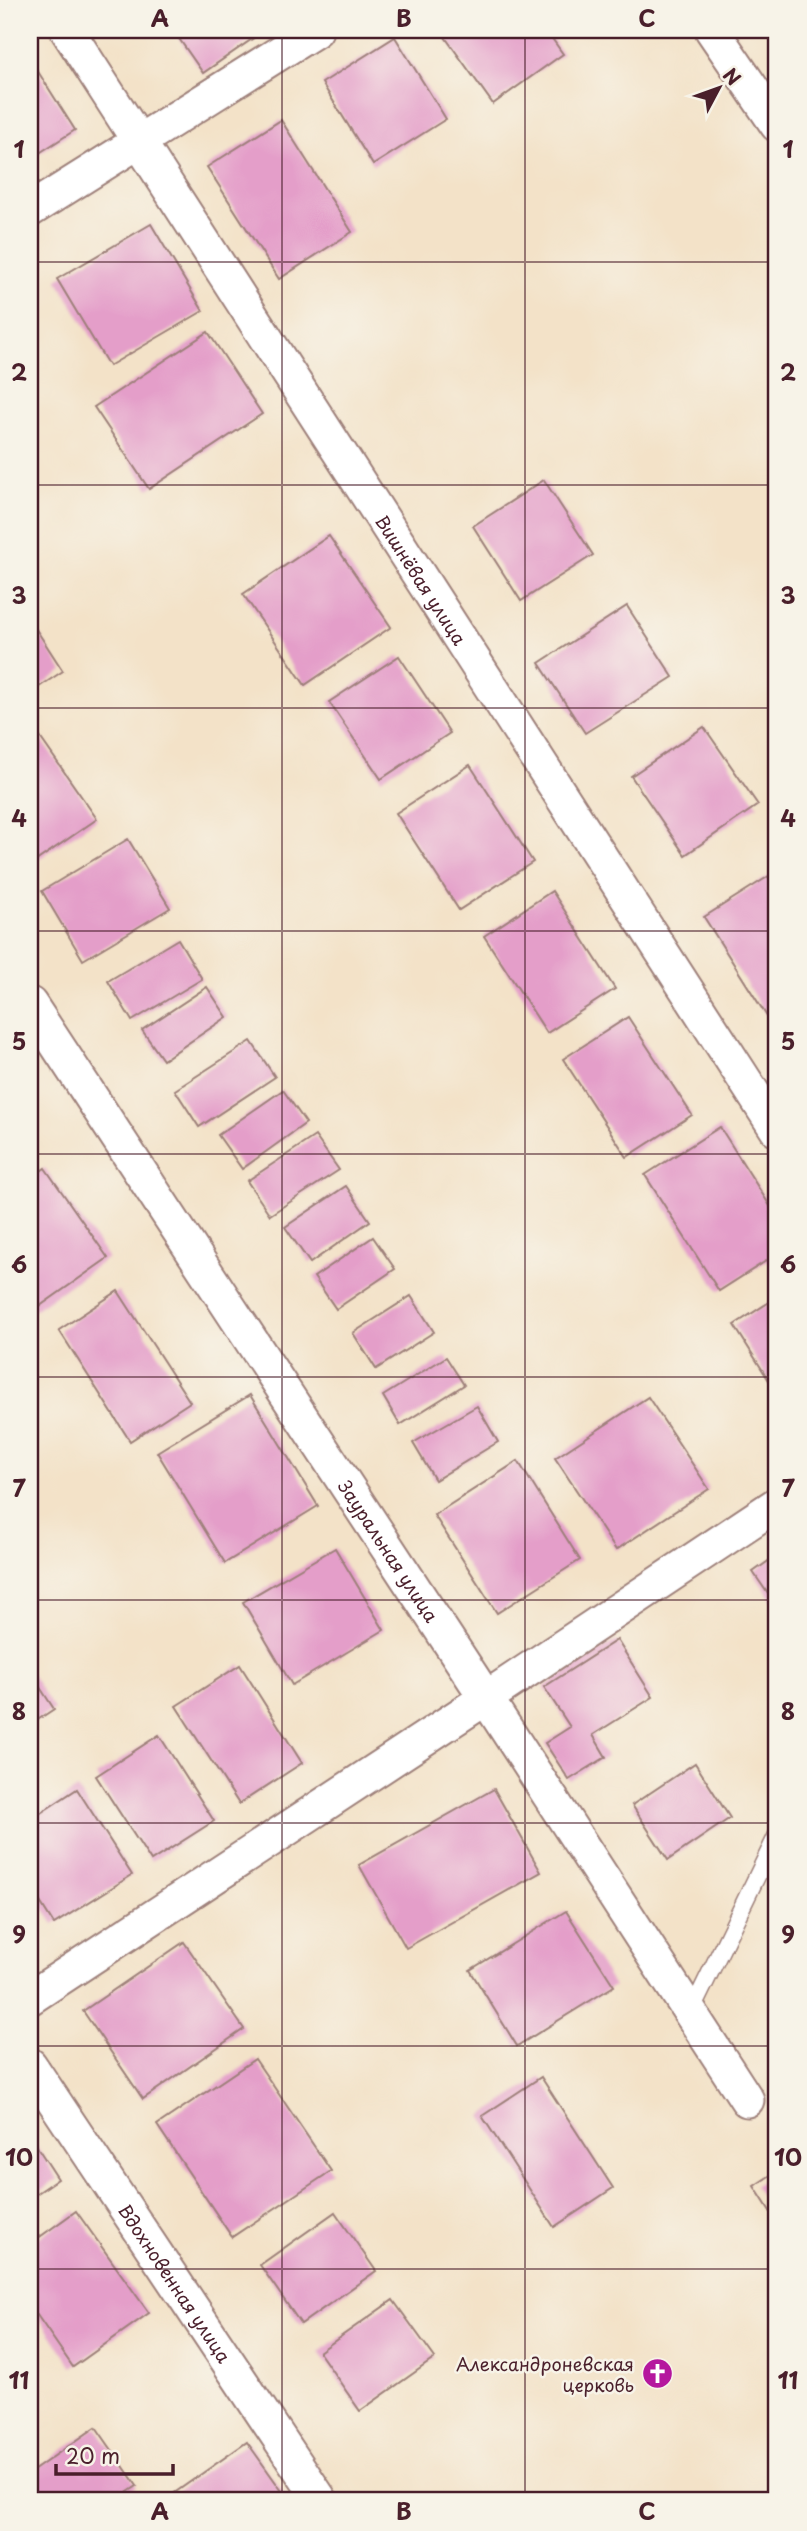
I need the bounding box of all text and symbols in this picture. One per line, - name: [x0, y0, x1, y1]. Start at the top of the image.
- text: A: [151, 0, 169, 35]
- text: B: [396, 0, 412, 35]
- text: C: [638, 0, 656, 35]
- north arrow: [684, 52, 754, 122]
- text: N: [717, 61, 748, 91]
- text: 1: [14, 131, 25, 166]
- text: 1: [783, 131, 794, 166]
- text: 2: [11, 354, 27, 389]
- text: 2: [780, 354, 796, 389]
- street label: Вишнёвая улица: [370, 509, 474, 650]
- text: 3: [11, 577, 27, 612]
- text: 3: [780, 577, 796, 612]
- text: 4: [11, 800, 27, 835]
- text: 4: [780, 800, 796, 835]
- text: 5: [12, 1023, 26, 1058]
- text: 5: [781, 1023, 795, 1058]
- text: 6: [11, 1246, 27, 1281]
- text: 6: [780, 1246, 796, 1281]
- text: 7: [12, 1470, 26, 1505]
- text: 7: [781, 1470, 795, 1505]
- street label: Зауральная улица: [333, 1474, 446, 1628]
- text: 8: [12, 1693, 26, 1728]
- text: 8: [781, 1693, 795, 1728]
- text: 9: [12, 1916, 26, 1951]
- text: 9: [781, 1916, 795, 1951]
- text: 10: [5, 2139, 33, 2174]
- text: 10: [774, 2139, 802, 2174]
- street label: Вдохновенная улица: [113, 2198, 239, 2368]
- place label: Александроневская церковь: [456, 2350, 634, 2398]
- church icon: Александроневская церковь: [640, 2356, 674, 2390]
- text: 11: [9, 2362, 30, 2397]
- text: 11: [778, 2362, 799, 2397]
- scale bar: [56, 2433, 173, 2477]
- text: 20 m: [66, 2439, 120, 2471]
- text: A: [151, 2493, 169, 2528]
- text: B: [396, 2493, 412, 2528]
- text: C: [638, 2493, 656, 2528]

